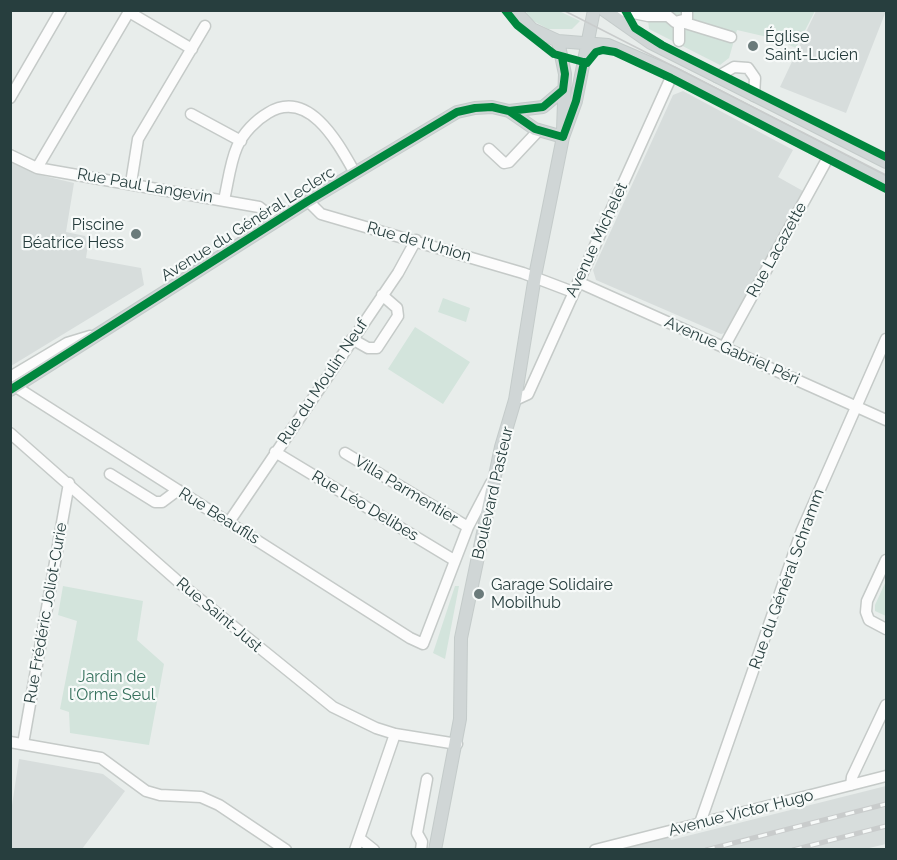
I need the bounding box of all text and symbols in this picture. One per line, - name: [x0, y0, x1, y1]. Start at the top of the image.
- place label: Église Saint-Lucien: [765, 27, 858, 65]
- marker: Église Saint-Lucien: [746, 39, 760, 53]
- street label: Avenue du Général Leclerc: [158, 163, 338, 285]
- street label: Rue Paul Langevin: [76, 165, 214, 207]
- street label: Avenue Michelet: [562, 180, 632, 300]
- street label: Rue Lacazette: [743, 199, 811, 301]
- place label: Piscine Béatrice Hess: [22, 215, 124, 253]
- street label: Rue de l'Union: [365, 218, 473, 266]
- marker: Piscine Béatrice Hess: [129, 227, 143, 241]
- street label: Avenue Gabriel Péri: [662, 313, 802, 389]
- street label: Rue du Moulin Neuf: [274, 316, 372, 448]
- street label: Boulevard Pasteur: [468, 425, 518, 561]
- street label: Villa Parmentier: [351, 452, 461, 528]
- street label: Rue Léo Delibes: [308, 467, 422, 545]
- street label: Rue Beaufils: [175, 484, 263, 548]
- street label: Rue du Général Schramm: [745, 486, 829, 672]
- street label: Rue Frédéric Joliot-Curie: [21, 521, 71, 705]
- street label: Rue Saint-Just: [172, 574, 266, 656]
- place label: Garage Solidaire Mobilhub: [491, 575, 613, 613]
- marker: Garage Solidaire Mobilhub: [472, 587, 486, 601]
- park label: Jardin de l'Orme Seul: [69, 667, 155, 705]
- street label: Avenue Victor Hugo: [667, 786, 815, 840]

